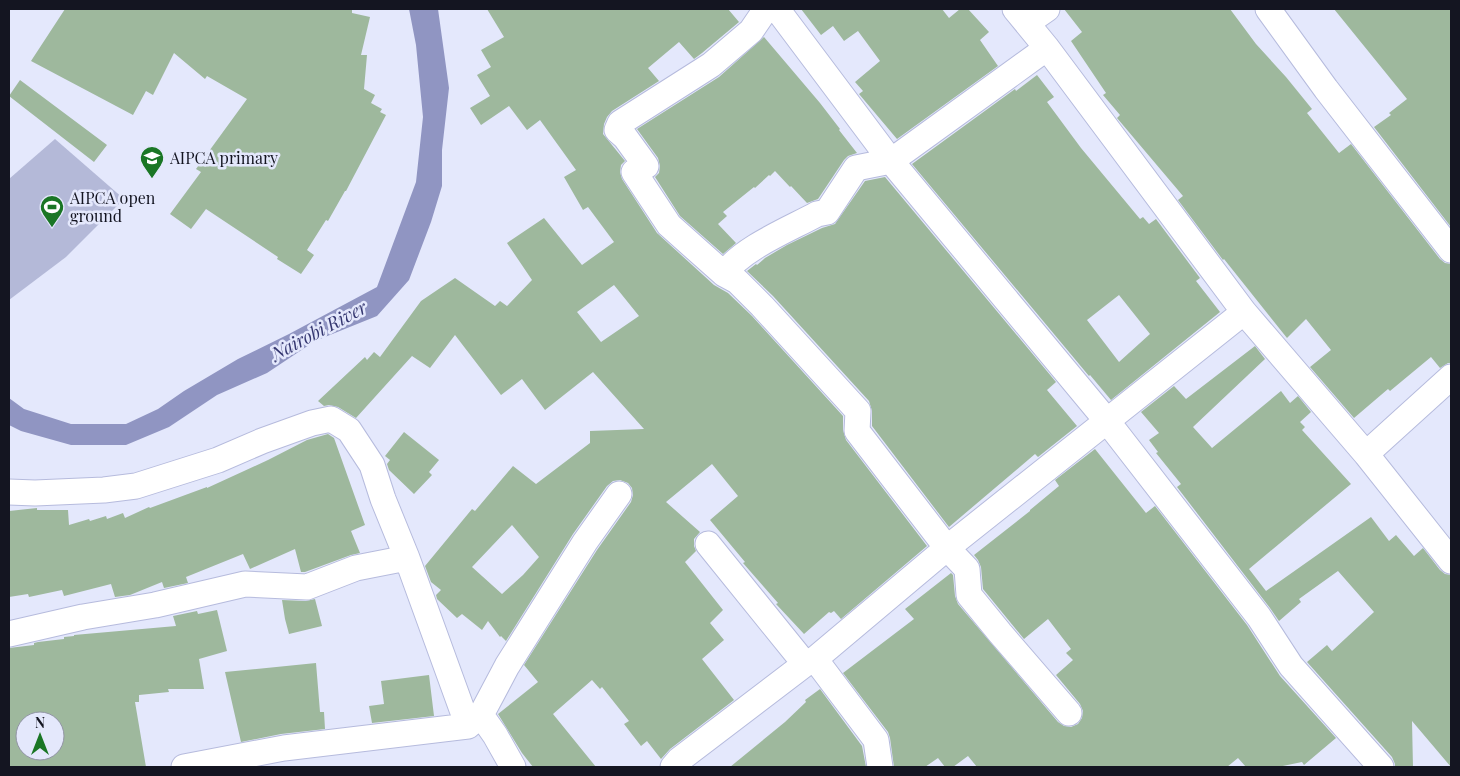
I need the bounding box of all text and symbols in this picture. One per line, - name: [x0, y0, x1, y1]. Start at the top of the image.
- school or university icon: AIPCA primary: [139, 145, 165, 179]
- place label: AIPCA primary: [169, 147, 278, 168]
- place label: AIPCA open ground: [69, 187, 156, 226]
- sports icon: AIPCA open ground: [39, 194, 65, 228]
- water label: Nairobi River: [265, 294, 372, 366]
- north arrow: [15, 711, 65, 761]
- text: N: [35, 713, 45, 732]

